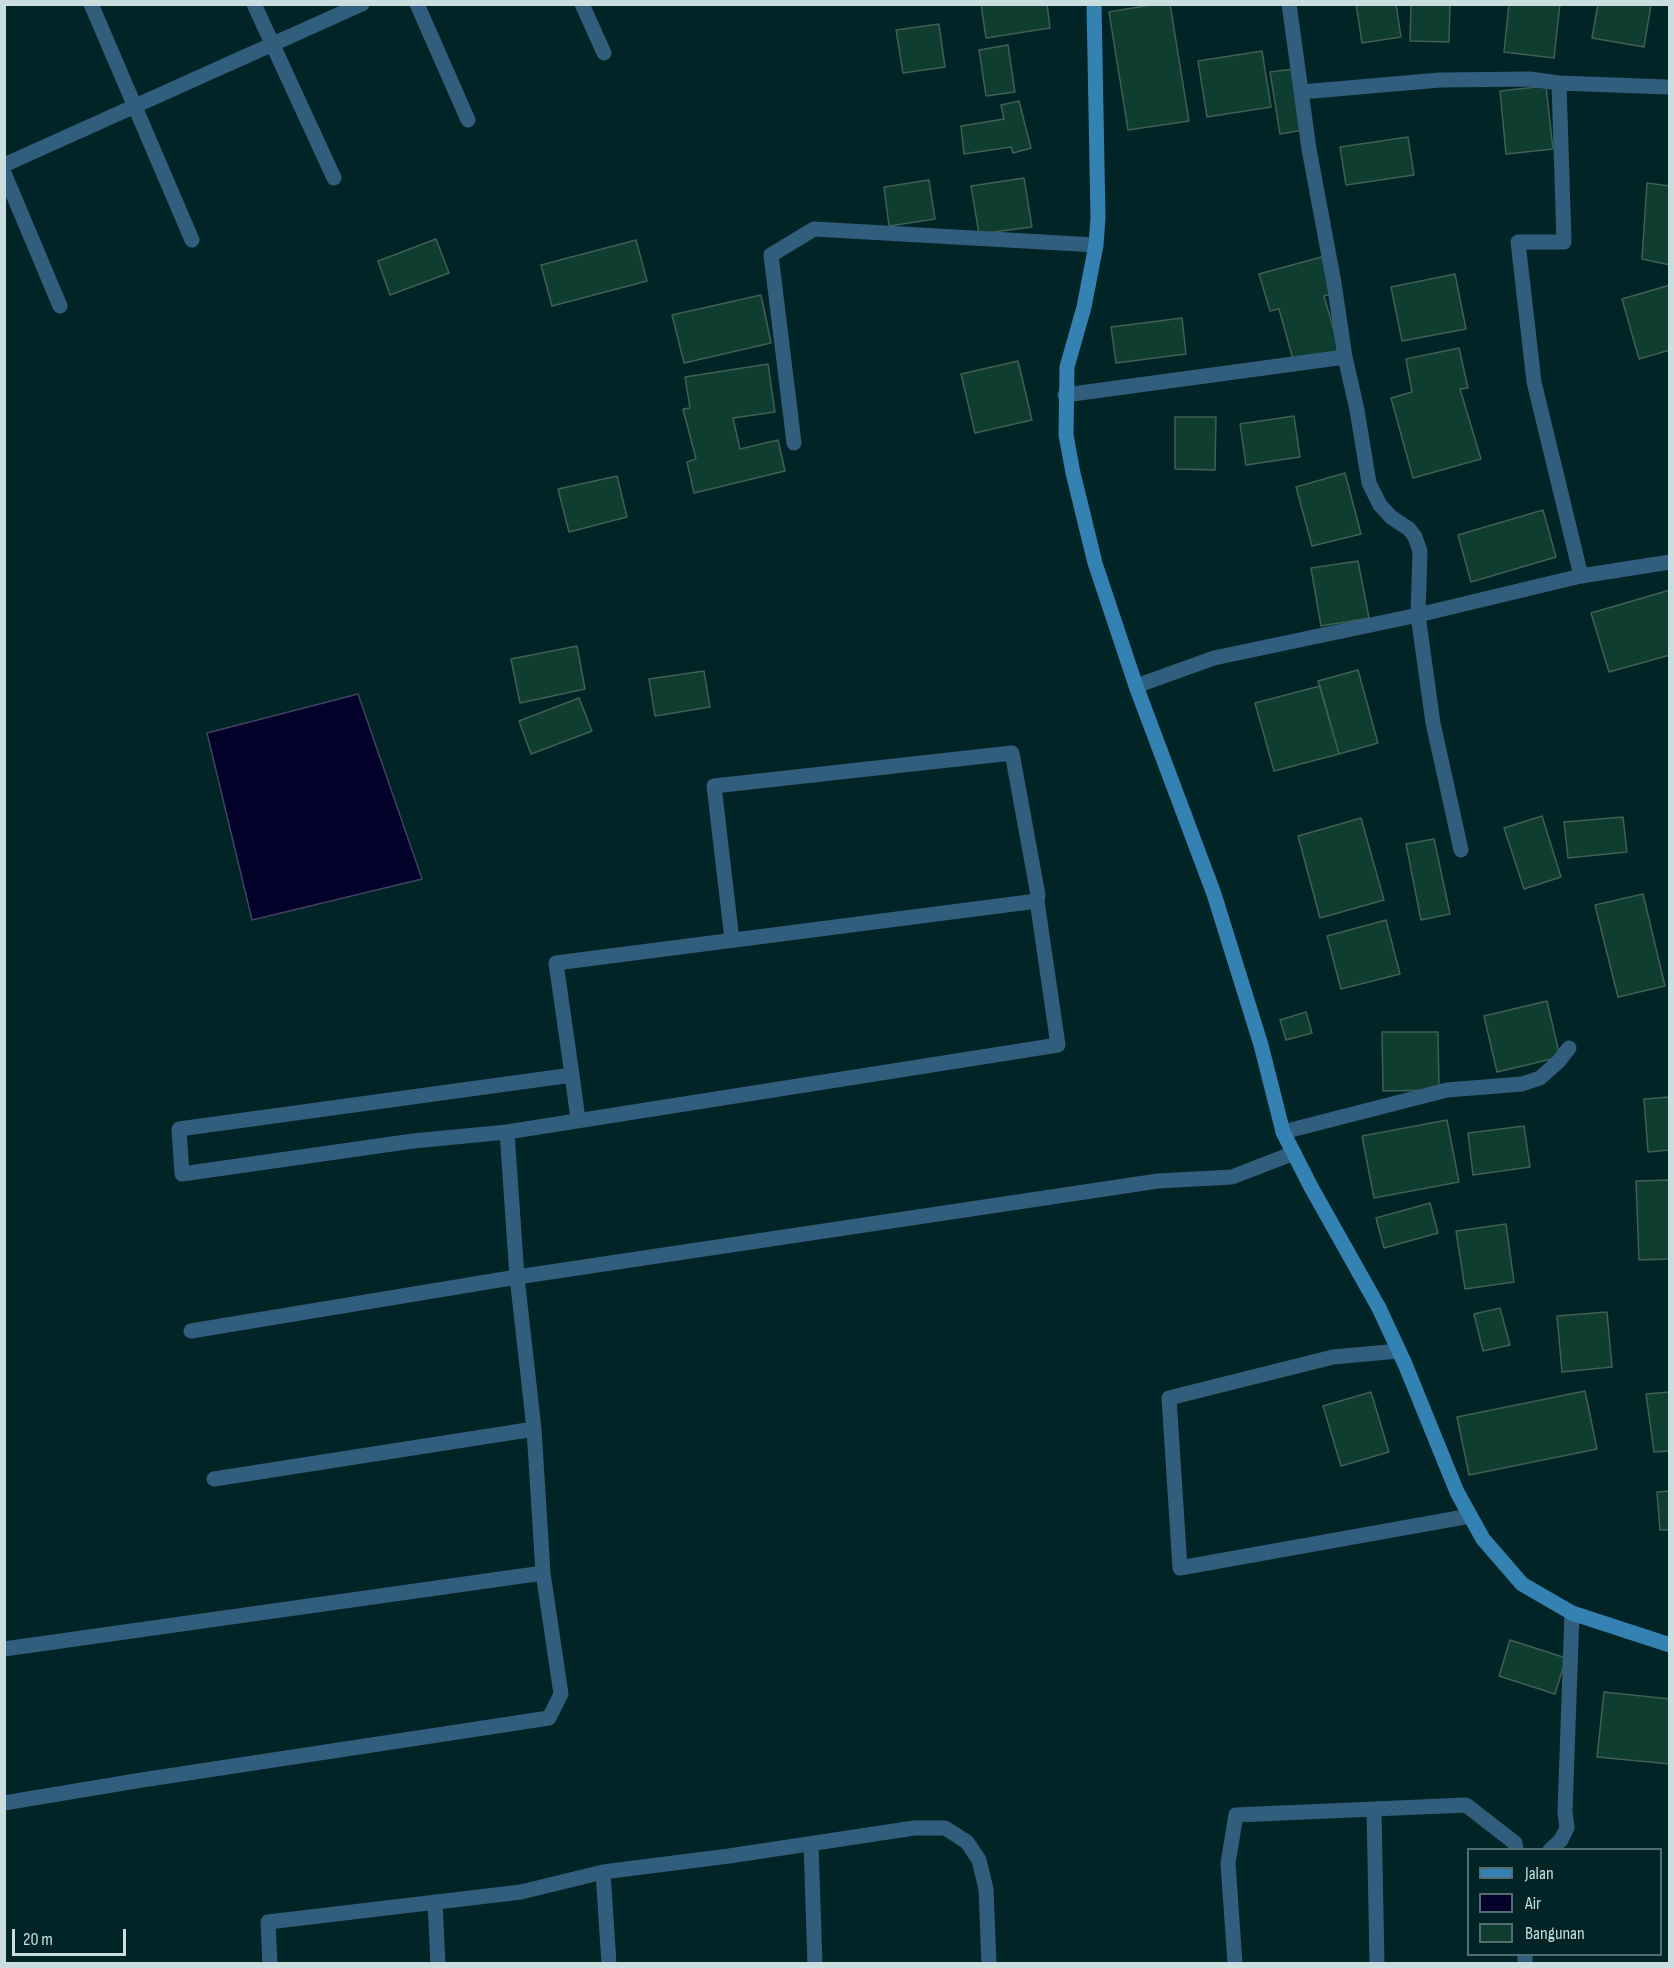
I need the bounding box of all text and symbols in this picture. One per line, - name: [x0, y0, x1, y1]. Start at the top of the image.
- legend: [1467, 1848, 1662, 1956]
- text: Jalan: [1525, 1863, 1554, 1884]
- text: Air: [1525, 1893, 1541, 1914]
- scale bar: [15, 1917, 129, 1955]
- text: Bangunan: [1525, 1923, 1585, 1944]
- text: 20 m: [23, 1929, 53, 1950]

